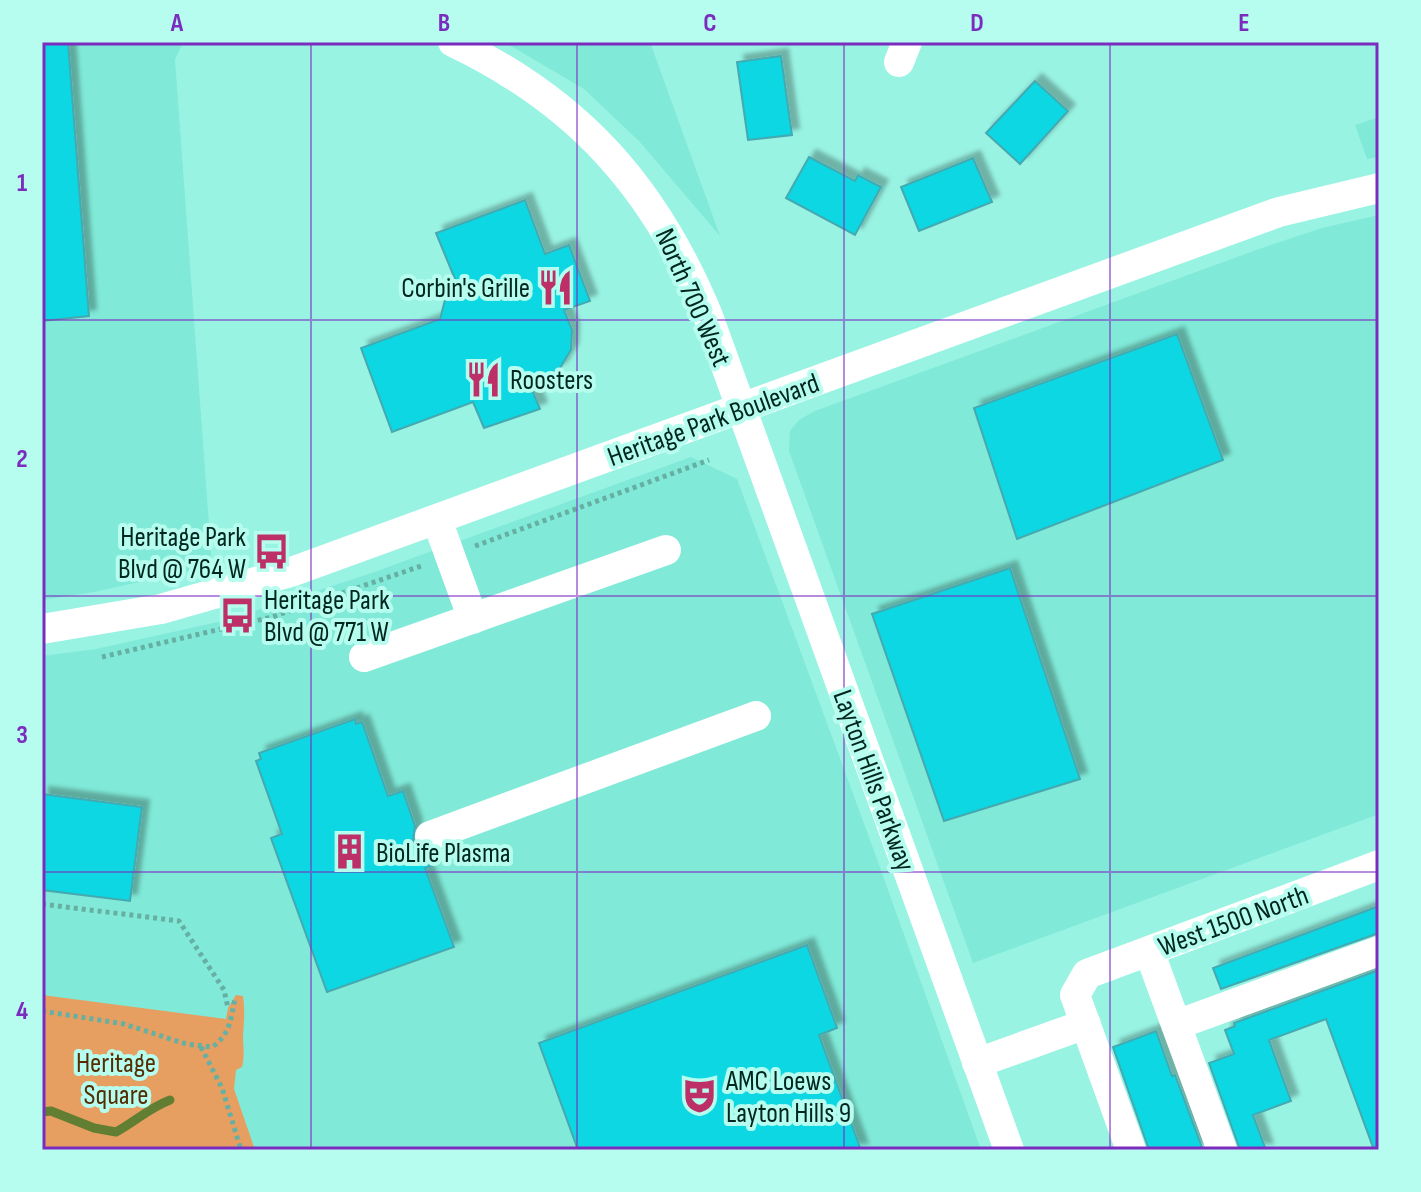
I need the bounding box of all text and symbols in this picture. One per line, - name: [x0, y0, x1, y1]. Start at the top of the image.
- text: A: [170, 8, 184, 39]
- text: B: [438, 8, 450, 39]
- text: C: [703, 8, 717, 39]
- text: D: [970, 8, 984, 39]
- text: E: [1238, 8, 1250, 39]
- text: 1: [17, 168, 27, 199]
- street label: North 700 West: [648, 224, 738, 372]
- restaurant icon: Corbin's Grille: [537, 268, 575, 306]
- place label: Corbin's Grille: [401, 272, 530, 305]
- restaurant icon: Roosters: [465, 360, 503, 398]
- place label: Roosters: [510, 364, 593, 397]
- street label: Heritage Park Boulevard: [603, 367, 824, 474]
- text: 2: [16, 444, 28, 475]
- place label: Heritage Park Blvd @ 764 W: [118, 521, 246, 586]
- bus stop icon: Heritage Park Blvd @ 764 W: [253, 533, 291, 571]
- place label: Heritage Park Blvd @ 771 W: [264, 584, 390, 649]
- bus stop icon: Heritage Park Blvd @ 771 W: [219, 596, 257, 634]
- street label: Layton Hills Parkway: [826, 685, 922, 876]
- text: 3: [16, 720, 28, 751]
- building icon: BioLife Plasma: [331, 833, 369, 871]
- place label: BioLife Plasma: [376, 837, 511, 870]
- street label: West 1500 North: [1154, 879, 1313, 964]
- text: 4: [16, 996, 28, 1027]
- park label: Heritage Square: [76, 1047, 156, 1112]
- place label: AMC Loews Layton Hills 9: [725, 1065, 851, 1130]
- theatre icon: AMC Loews Layton Hills 9: [681, 1077, 719, 1115]

